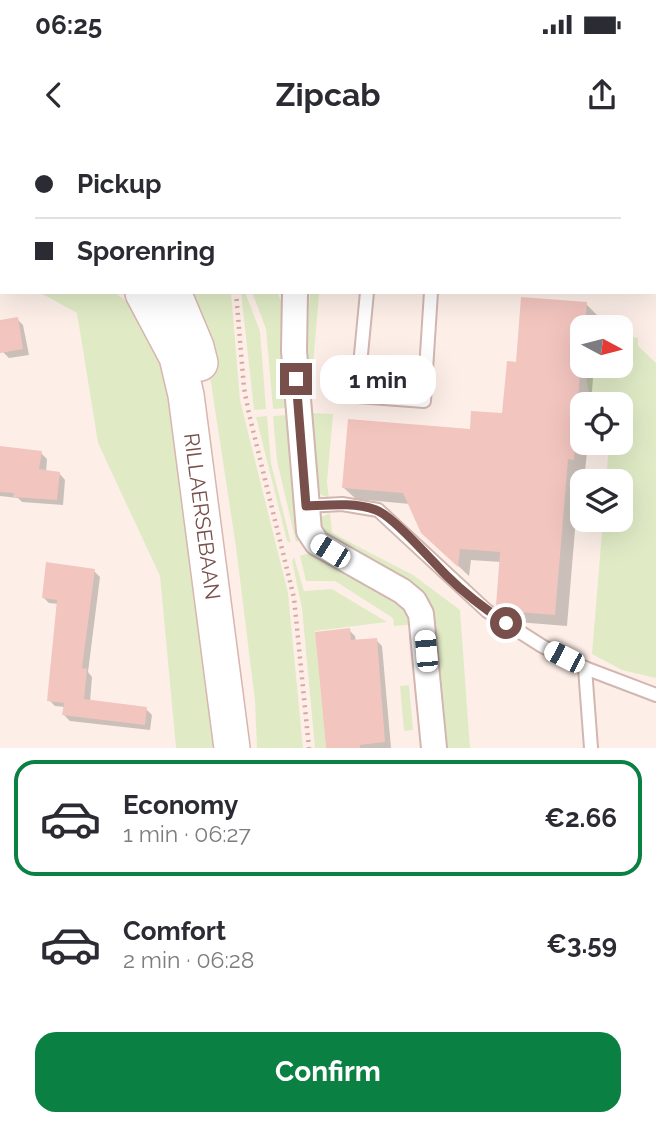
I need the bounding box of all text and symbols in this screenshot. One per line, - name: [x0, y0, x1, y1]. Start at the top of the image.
- text: 06:25: [35, 10, 102, 40]
- icon: back: [35, 76, 73, 114]
- text: Zipcab: [275, 76, 381, 113]
- icon: share: [583, 76, 621, 114]
- text: Pickup: [77, 169, 162, 199]
- text: Sporenring: [77, 236, 215, 266]
- north arrow: [570, 315, 634, 378]
- map controls: [570, 315, 633, 532]
- callout: 1 min: [320, 355, 436, 404]
- route end: [280, 363, 312, 395]
- text: 1 min: [349, 366, 407, 393]
- button: locate: [570, 392, 633, 455]
- street label: RILLAERSEBAAN: [179, 431, 226, 601]
- button: layers: [570, 469, 633, 532]
- car: [307, 531, 354, 571]
- route start: [490, 607, 522, 639]
- car: [414, 629, 439, 673]
- car: [541, 638, 588, 676]
- icon: car: [39, 787, 102, 850]
- text: Economy: [123, 790, 238, 820]
- text: €2.66: [544, 803, 617, 833]
- text: 1 min · 06:27: [123, 820, 251, 847]
- icon: car: [39, 913, 102, 976]
- text: Comfort: [123, 916, 226, 946]
- text: €3.59: [546, 929, 617, 959]
- text: 2 min · 06:28: [123, 946, 254, 973]
- button: Confirm: [35, 1032, 621, 1112]

